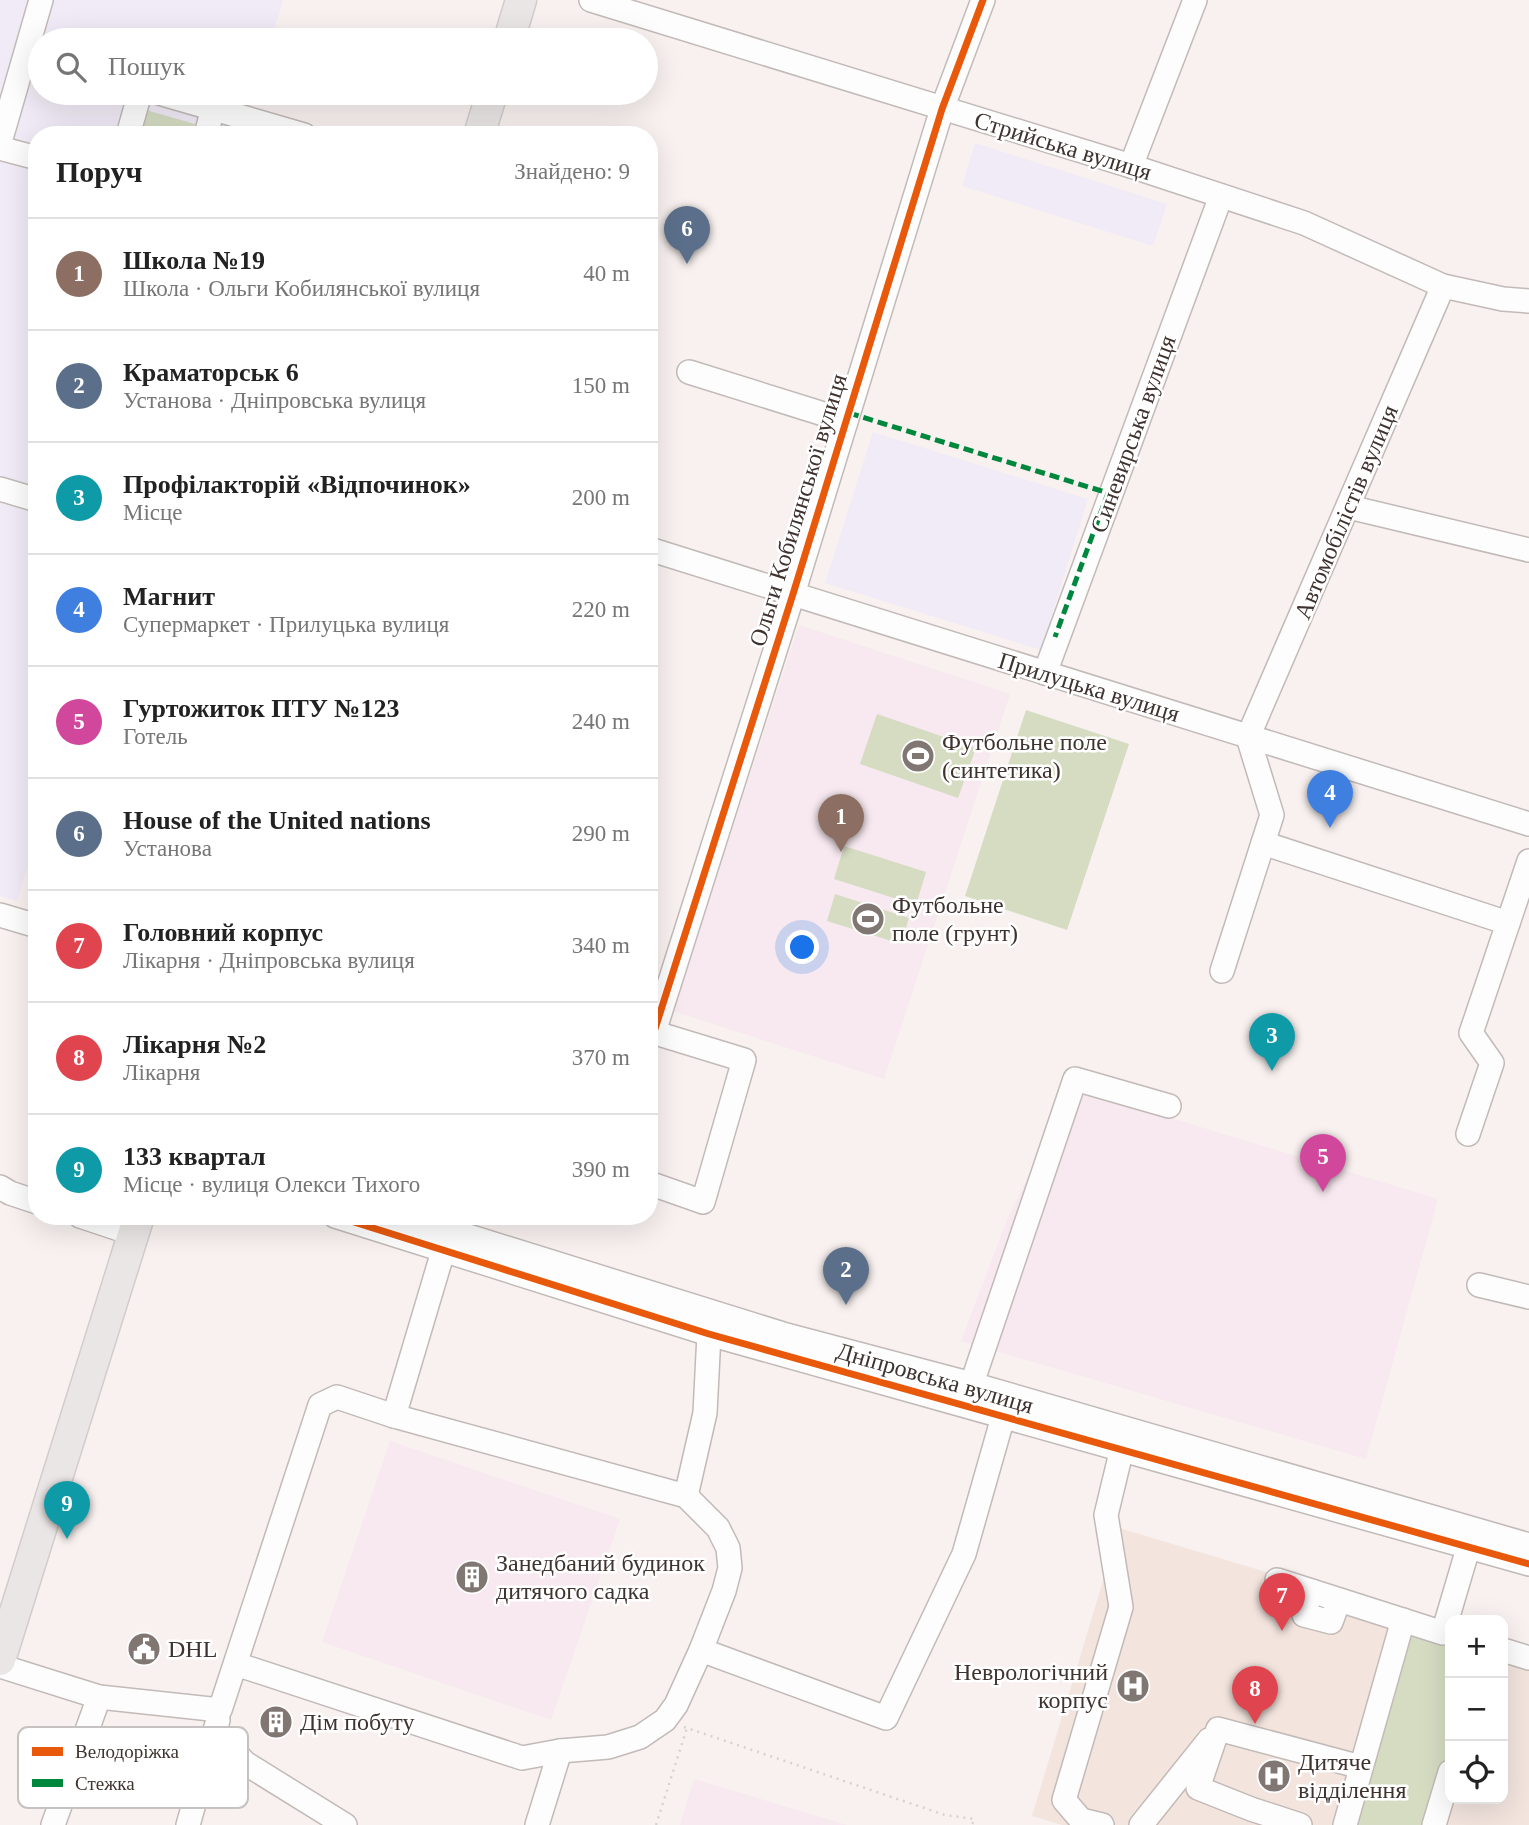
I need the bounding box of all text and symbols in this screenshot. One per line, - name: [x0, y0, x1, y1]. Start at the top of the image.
- search box: [28, 28, 658, 105]
- icon: search: [52, 48, 90, 86]
- text: Пошук: [108, 52, 185, 81]
- street label: Стрийська вулиця: [971, 107, 1155, 185]
- text: Поруч: [56, 155, 143, 188]
- text: Знайдено: 9: [514, 159, 630, 184]
- pin: 6: [664, 206, 710, 264]
- text: Школа №19: [123, 246, 265, 275]
- text: 1: [73, 261, 85, 286]
- text: 40 m: [583, 261, 630, 286]
- text: Школа · Ольги Кобилянської вулиця: [123, 276, 480, 301]
- street label: Синевирська вулиця: [1085, 332, 1181, 536]
- text: Краматорськ 6: [123, 358, 299, 387]
- street label: Ольги Кобилянської вулиця: [744, 371, 852, 649]
- text: 2: [73, 373, 85, 398]
- text: 150 m: [572, 373, 630, 398]
- text: Установа · Дніпровська вулиця: [123, 388, 426, 413]
- street label: Автомобілістів вулиця: [1289, 401, 1403, 623]
- text: Профілакторій «Відпочинок»: [123, 470, 471, 499]
- text: 3: [73, 485, 85, 510]
- text: 200 m: [572, 485, 630, 510]
- text: Місце: [123, 500, 183, 525]
- text: Магнит: [123, 582, 215, 611]
- text: 4: [73, 597, 85, 622]
- text: 220 m: [572, 597, 630, 622]
- text: Супермаркет · Прилуцька вулиця: [123, 612, 449, 637]
- street label: Прилуцька вулиця: [995, 647, 1183, 727]
- text: Гуртожиток ПТУ №123: [123, 694, 399, 723]
- text: 5: [73, 709, 85, 734]
- text: 240 m: [572, 709, 630, 734]
- text: Готель: [123, 724, 188, 749]
- place label: Футбольне поле (синтетика): [942, 729, 1107, 783]
- sports icon: Футбольне поле (синтетика): [899, 737, 937, 775]
- pin: 4: [1307, 770, 1353, 828]
- pin: 1: [818, 794, 864, 852]
- text: House of the United nations: [123, 806, 431, 835]
- text: 6: [73, 821, 85, 846]
- text: 290 m: [572, 821, 630, 846]
- text: Установа: [123, 836, 212, 861]
- place label: Футбольне поле (грунт): [892, 892, 1018, 946]
- sports icon: Футбольне поле (грунт): [849, 900, 887, 938]
- text: Головний корпус: [123, 918, 323, 947]
- your location: [785, 930, 819, 964]
- text: 7: [73, 933, 85, 958]
- text: 340 m: [572, 933, 630, 958]
- text: Лікарня · Дніпровська вулиця: [123, 948, 415, 973]
- pin: 3: [1249, 1013, 1295, 1071]
- text: Лікарня №2: [123, 1030, 266, 1059]
- text: 8: [73, 1045, 85, 1070]
- text: 370 m: [572, 1045, 630, 1070]
- text: Лікарня: [123, 1060, 200, 1085]
- pin: 5: [1300, 1134, 1346, 1192]
- text: 133 квартал: [123, 1142, 266, 1171]
- text: 9: [73, 1157, 85, 1182]
- text: 390 m: [572, 1157, 630, 1182]
- text: Місце · вулиця Олекси Тихого: [123, 1172, 420, 1197]
- pin: 2: [823, 1247, 869, 1305]
- street label: Дніпровська вулиця: [834, 1337, 1036, 1419]
- pin: 9: [44, 1481, 90, 1539]
- place label: Занедбаний будинок дитячого садка: [496, 1550, 705, 1604]
- building icon: Занедбаний будинок дитячого садка: [453, 1558, 491, 1596]
- pin: 7: [1259, 1573, 1305, 1631]
- map controls: [1445, 1615, 1508, 1804]
- button: +: [1445, 1615, 1508, 1678]
- public building icon: DHL: [125, 1630, 163, 1668]
- place label: DHL: [168, 1636, 217, 1662]
- place label: Неврологічний корпус: [954, 1659, 1108, 1713]
- pin: 8: [1232, 1666, 1278, 1724]
- hospital icon: Неврологічний корпус: [1114, 1667, 1152, 1705]
- button: −: [1445, 1678, 1508, 1741]
- building icon: Дім побуту: [257, 1703, 295, 1741]
- place label: Дім побуту: [300, 1709, 415, 1735]
- legend: [18, 1727, 248, 1808]
- text: Велодоріжка: [75, 1741, 180, 1762]
- button: locate: [1445, 1741, 1508, 1804]
- place label: Дитяче відділення: [1298, 1749, 1406, 1803]
- hospital icon: Дитяче відділення: [1255, 1757, 1293, 1795]
- text: Стежка: [75, 1773, 135, 1794]

